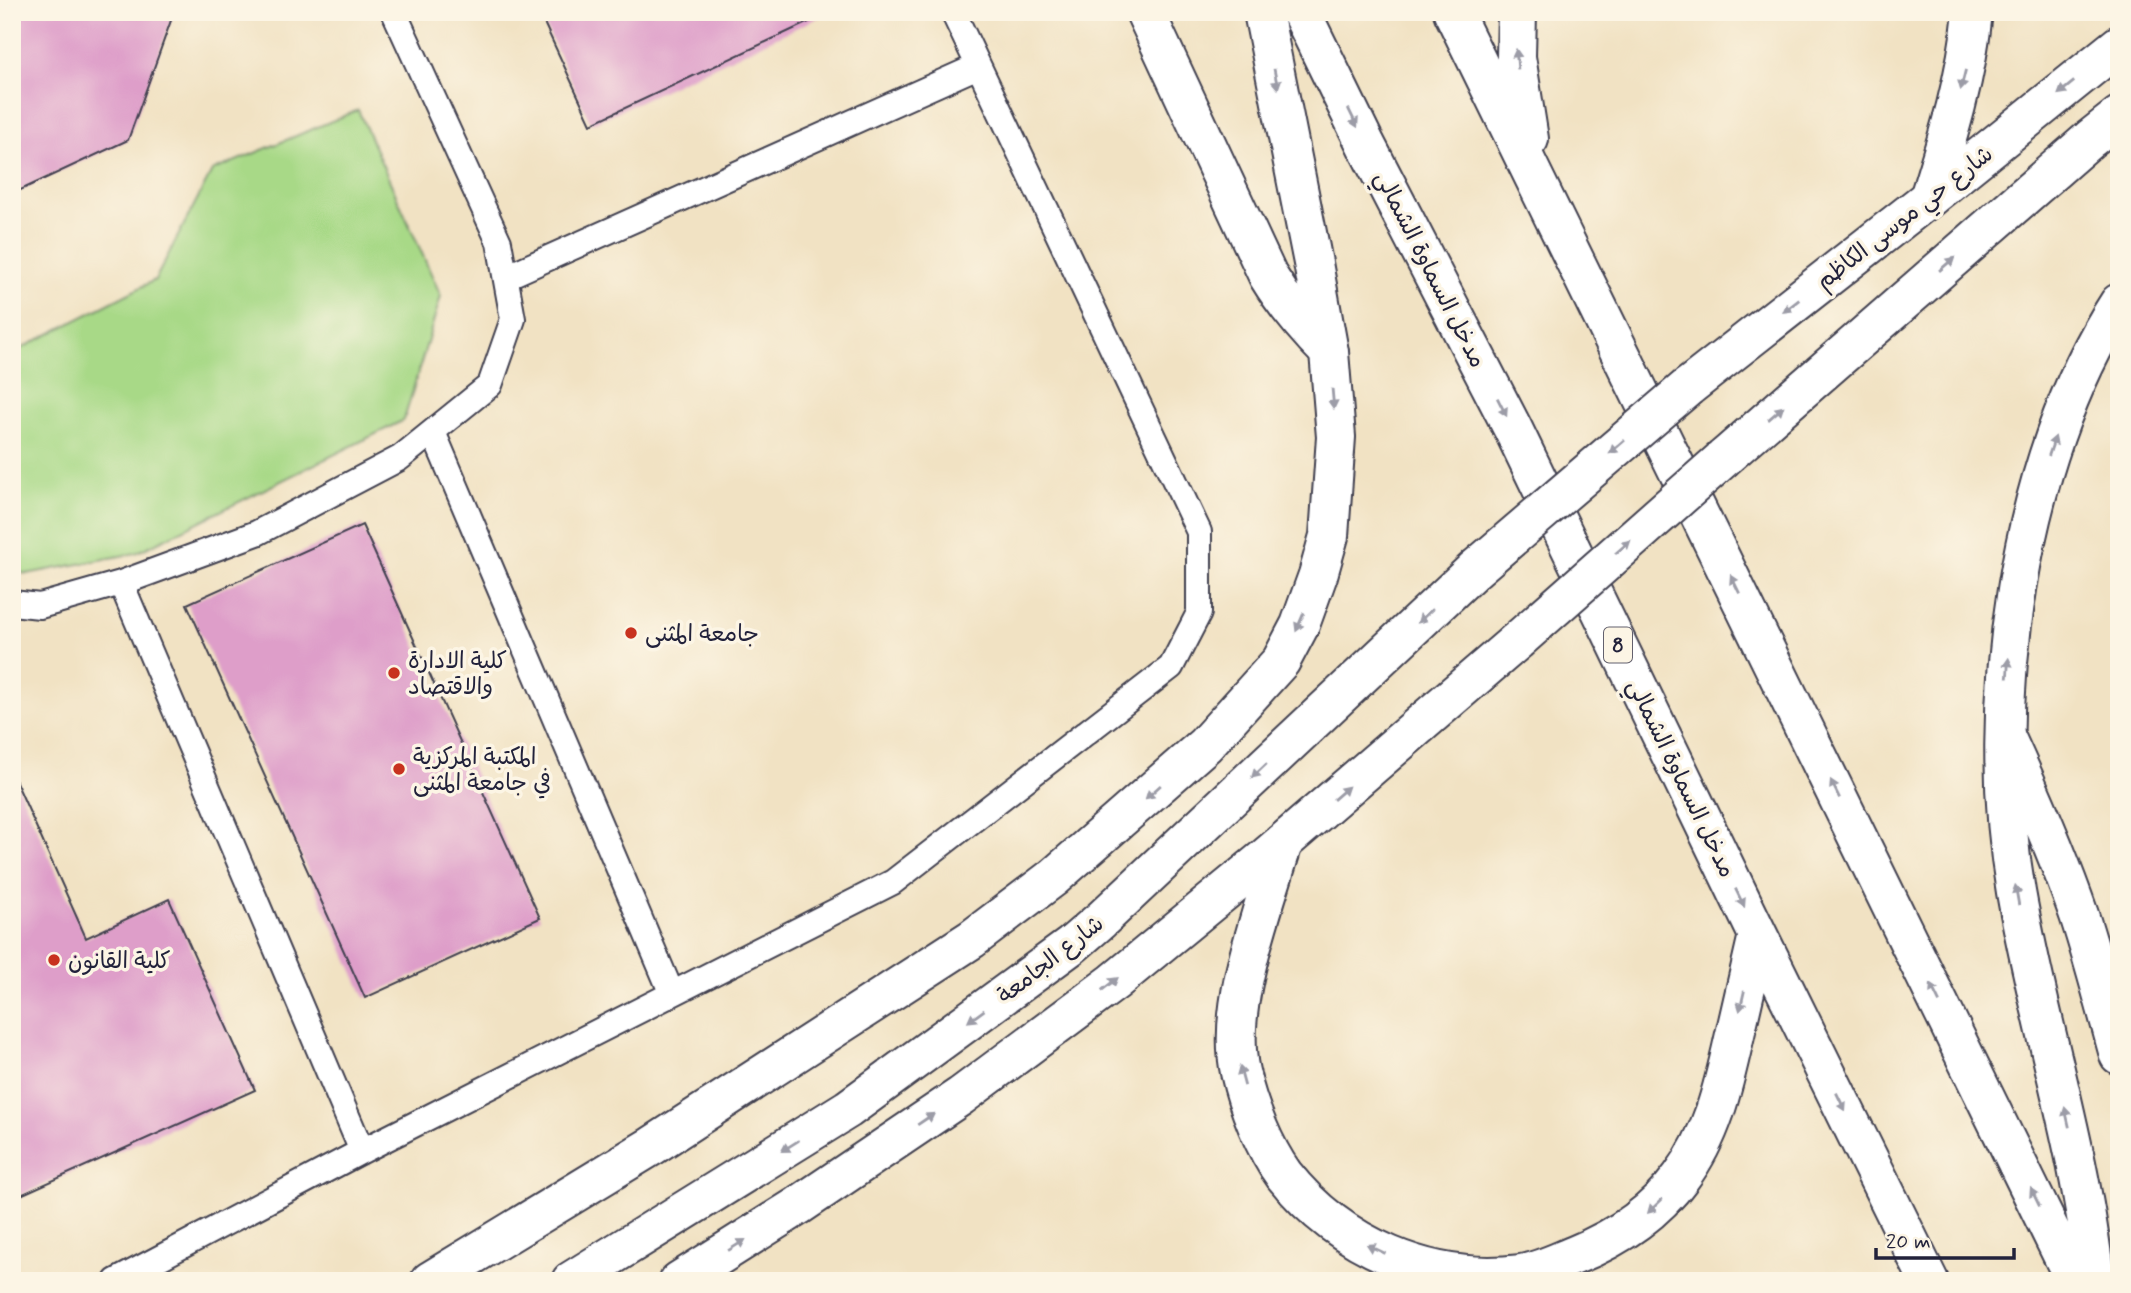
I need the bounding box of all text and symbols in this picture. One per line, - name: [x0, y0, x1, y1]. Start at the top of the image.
- one-way arrow: [1511, 48, 1522, 70]
- one-way arrow: [1271, 68, 1282, 90]
- one-way arrow: [1957, 69, 1968, 91]
- one-way arrow: [2057, 80, 2074, 95]
- one-way arrow: [1347, 108, 1358, 128]
- street label: شارع حي موسى الكاظم: [1811, 140, 2002, 300]
- street label: مدخل السماوة الشمالي: [1363, 166, 1492, 375]
- one-way arrow: [1938, 256, 1956, 272]
- one-way arrow: [1783, 298, 1801, 313]
- one-way arrow: [1328, 389, 1339, 411]
- one-way arrow: [1496, 397, 1507, 417]
- one-way arrow: [1767, 406, 1784, 422]
- one-way arrow: [2047, 435, 2058, 456]
- one-way arrow: [1609, 439, 1626, 454]
- one-way arrow: [1614, 540, 1631, 556]
- one-way arrow: [1729, 574, 1740, 594]
- one-way arrow: [1416, 608, 1434, 624]
- one-way arrow: [1295, 611, 1306, 632]
- place label: جامعة المثنى: [645, 620, 759, 650]
- marker: جامعة المثنى: [623, 625, 639, 641]
- road number: 8: [1604, 628, 1632, 662]
- place label: كلية الادارة والاقتصاد: [408, 647, 507, 703]
- one-way arrow: [2003, 657, 2014, 679]
- marker: كلية الادارة والاقتصاد: [386, 665, 402, 681]
- street label: مدخل السماوة الشمالي: [1616, 675, 1741, 885]
- place label: المكتبة المركزية في جامعة المثنى: [413, 743, 551, 799]
- marker: المكتبة المركزية في جامعة المثنى: [391, 761, 407, 777]
- one-way arrow: [1251, 763, 1268, 779]
- one-way arrow: [1829, 779, 1840, 799]
- one-way arrow: [1144, 784, 1162, 800]
- one-way arrow: [1333, 786, 1350, 801]
- one-way arrow: [2011, 884, 2022, 906]
- one-way arrow: [1734, 888, 1746, 908]
- street label: شارع الجامعة: [992, 910, 1111, 1012]
- place label: كلية القانون: [68, 947, 171, 977]
- marker: كلية القانون: [46, 952, 62, 968]
- one-way arrow: [1100, 977, 1118, 992]
- one-way arrow: [1929, 983, 1940, 1003]
- one-way arrow: [1737, 990, 1748, 1012]
- one-way arrow: [967, 1008, 985, 1022]
- one-way arrow: [1236, 1065, 1247, 1087]
- one-way arrow: [1835, 1092, 1846, 1112]
- one-way arrow: [2061, 1106, 2072, 1128]
- one-way arrow: [917, 1112, 935, 1126]
- one-way arrow: [780, 1139, 799, 1152]
- one-way arrow: [2029, 1187, 2040, 1207]
- one-way arrow: [1647, 1198, 1664, 1214]
- scale bar: [1876, 1216, 2014, 1260]
- text: 20 m: [1886, 1228, 1931, 1256]
- one-way arrow: [727, 1238, 746, 1251]
- one-way arrow: [1366, 1244, 1386, 1255]

